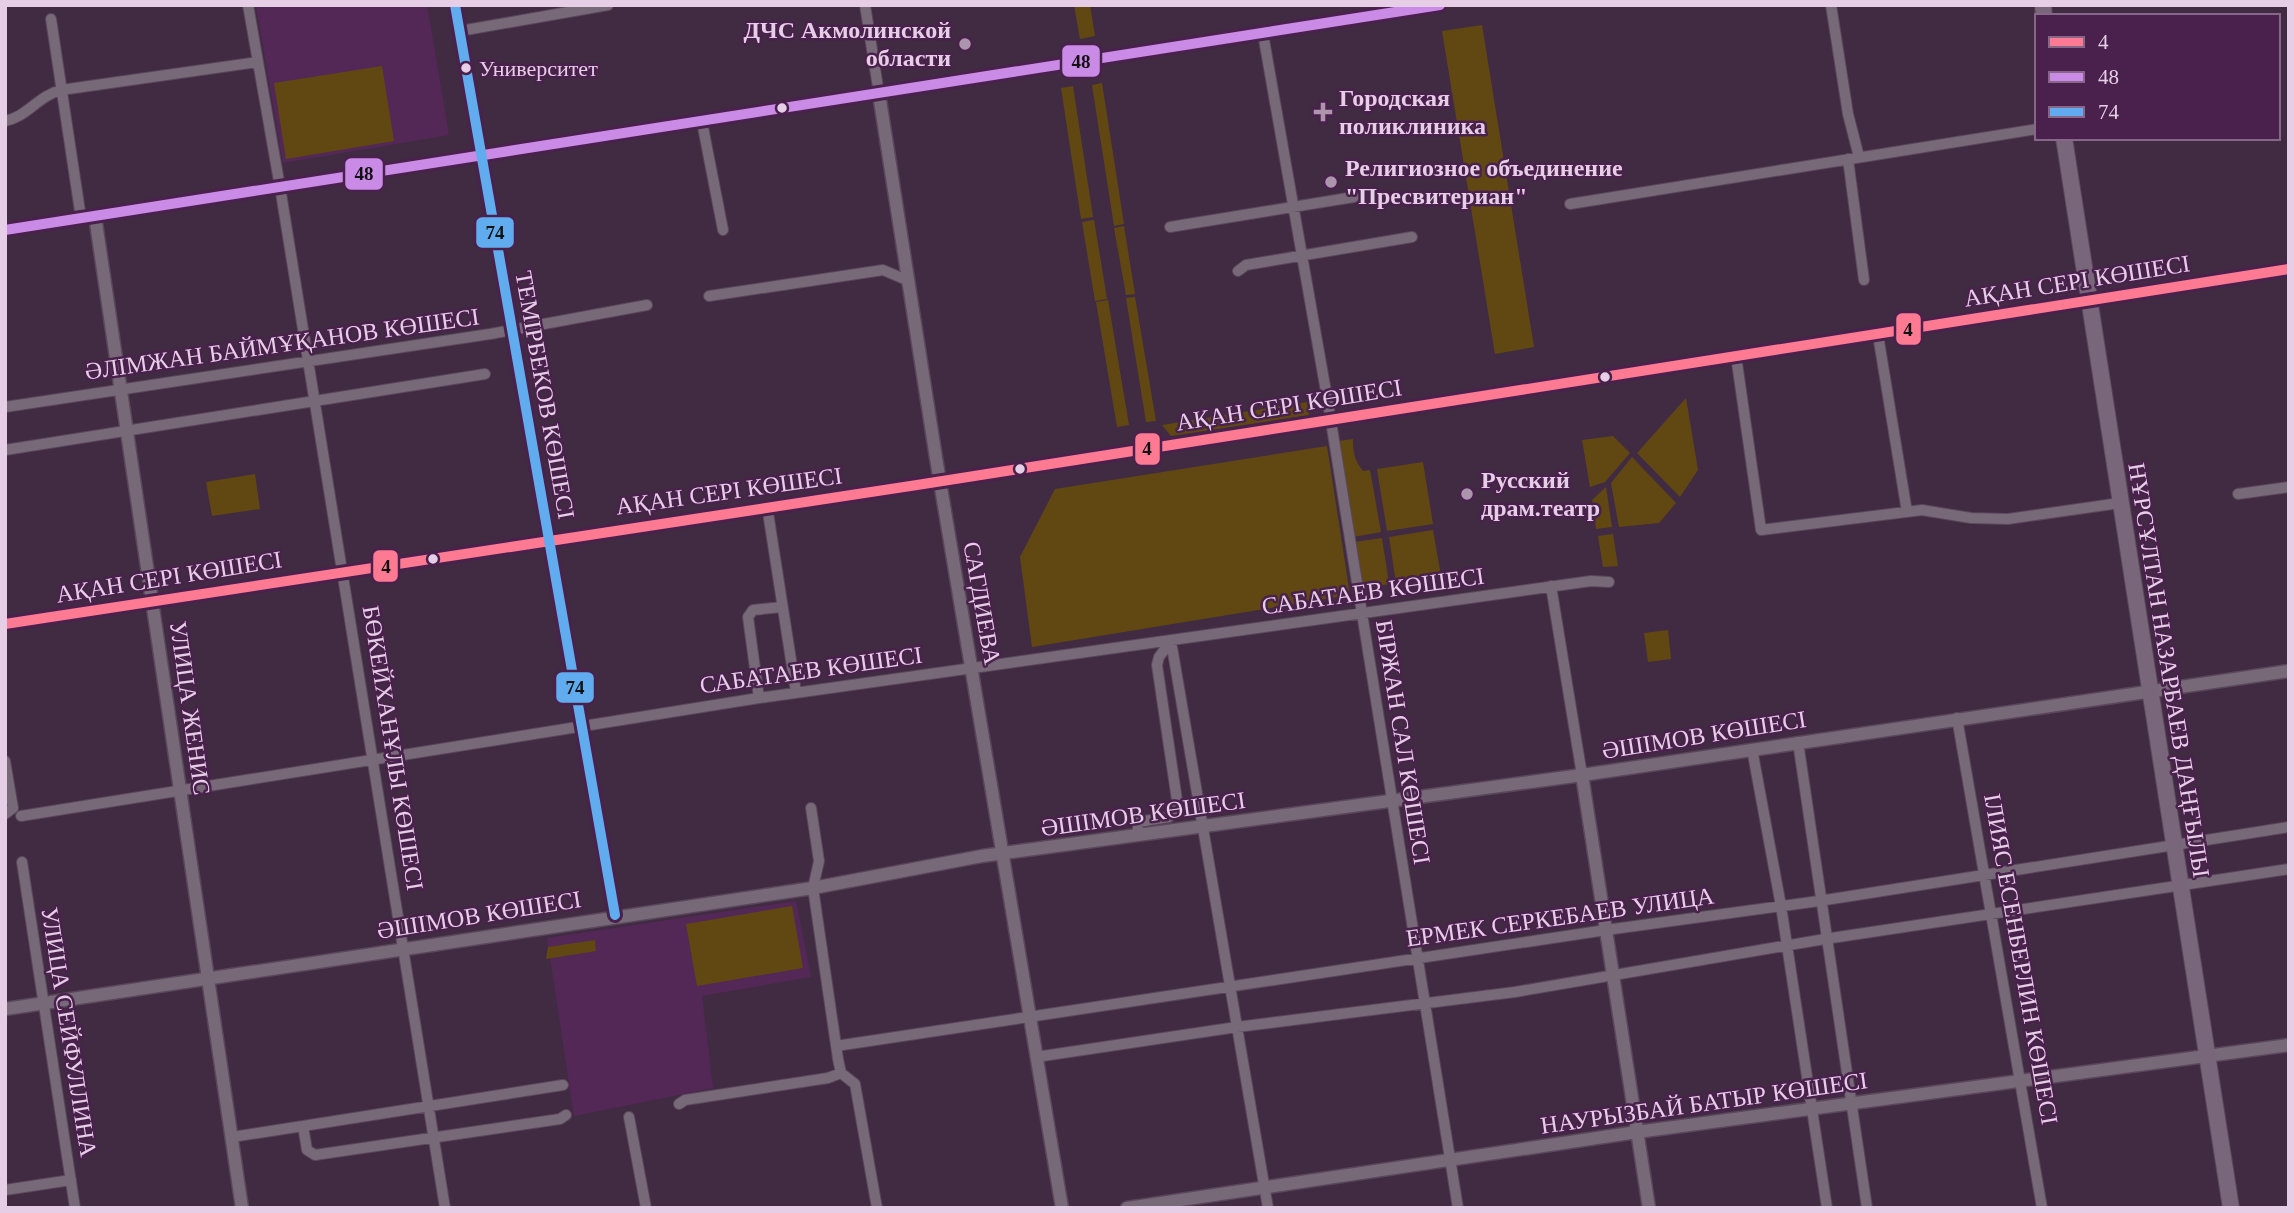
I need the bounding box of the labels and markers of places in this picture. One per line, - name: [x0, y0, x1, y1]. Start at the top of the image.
- place label: ДЧС Акмолинской области: [744, 17, 951, 71]
- marker: ДЧС Акмолинской области: [957, 36, 973, 52]
- place label: Университет: [479, 56, 598, 81]
- marker: Университет: [459, 61, 473, 75]
- place label: Городская поликлиника: [1339, 85, 1486, 139]
- unlabelled marker: [775, 101, 789, 115]
- marker: Городская поликлиника: [1313, 102, 1333, 122]
- place label: Религиозное объединение "Пресвитериан": [1345, 155, 1623, 209]
- marker: Религиозное объединение "Пресвитериан": [1323, 174, 1339, 190]
- unlabelled marker: [1598, 370, 1612, 384]
- unlabelled marker: [1013, 462, 1027, 476]
- place label: Русский драм.театр: [1481, 467, 1600, 521]
- marker: Русский драм.театр: [1459, 486, 1475, 502]
- unlabelled marker: [426, 552, 440, 566]

